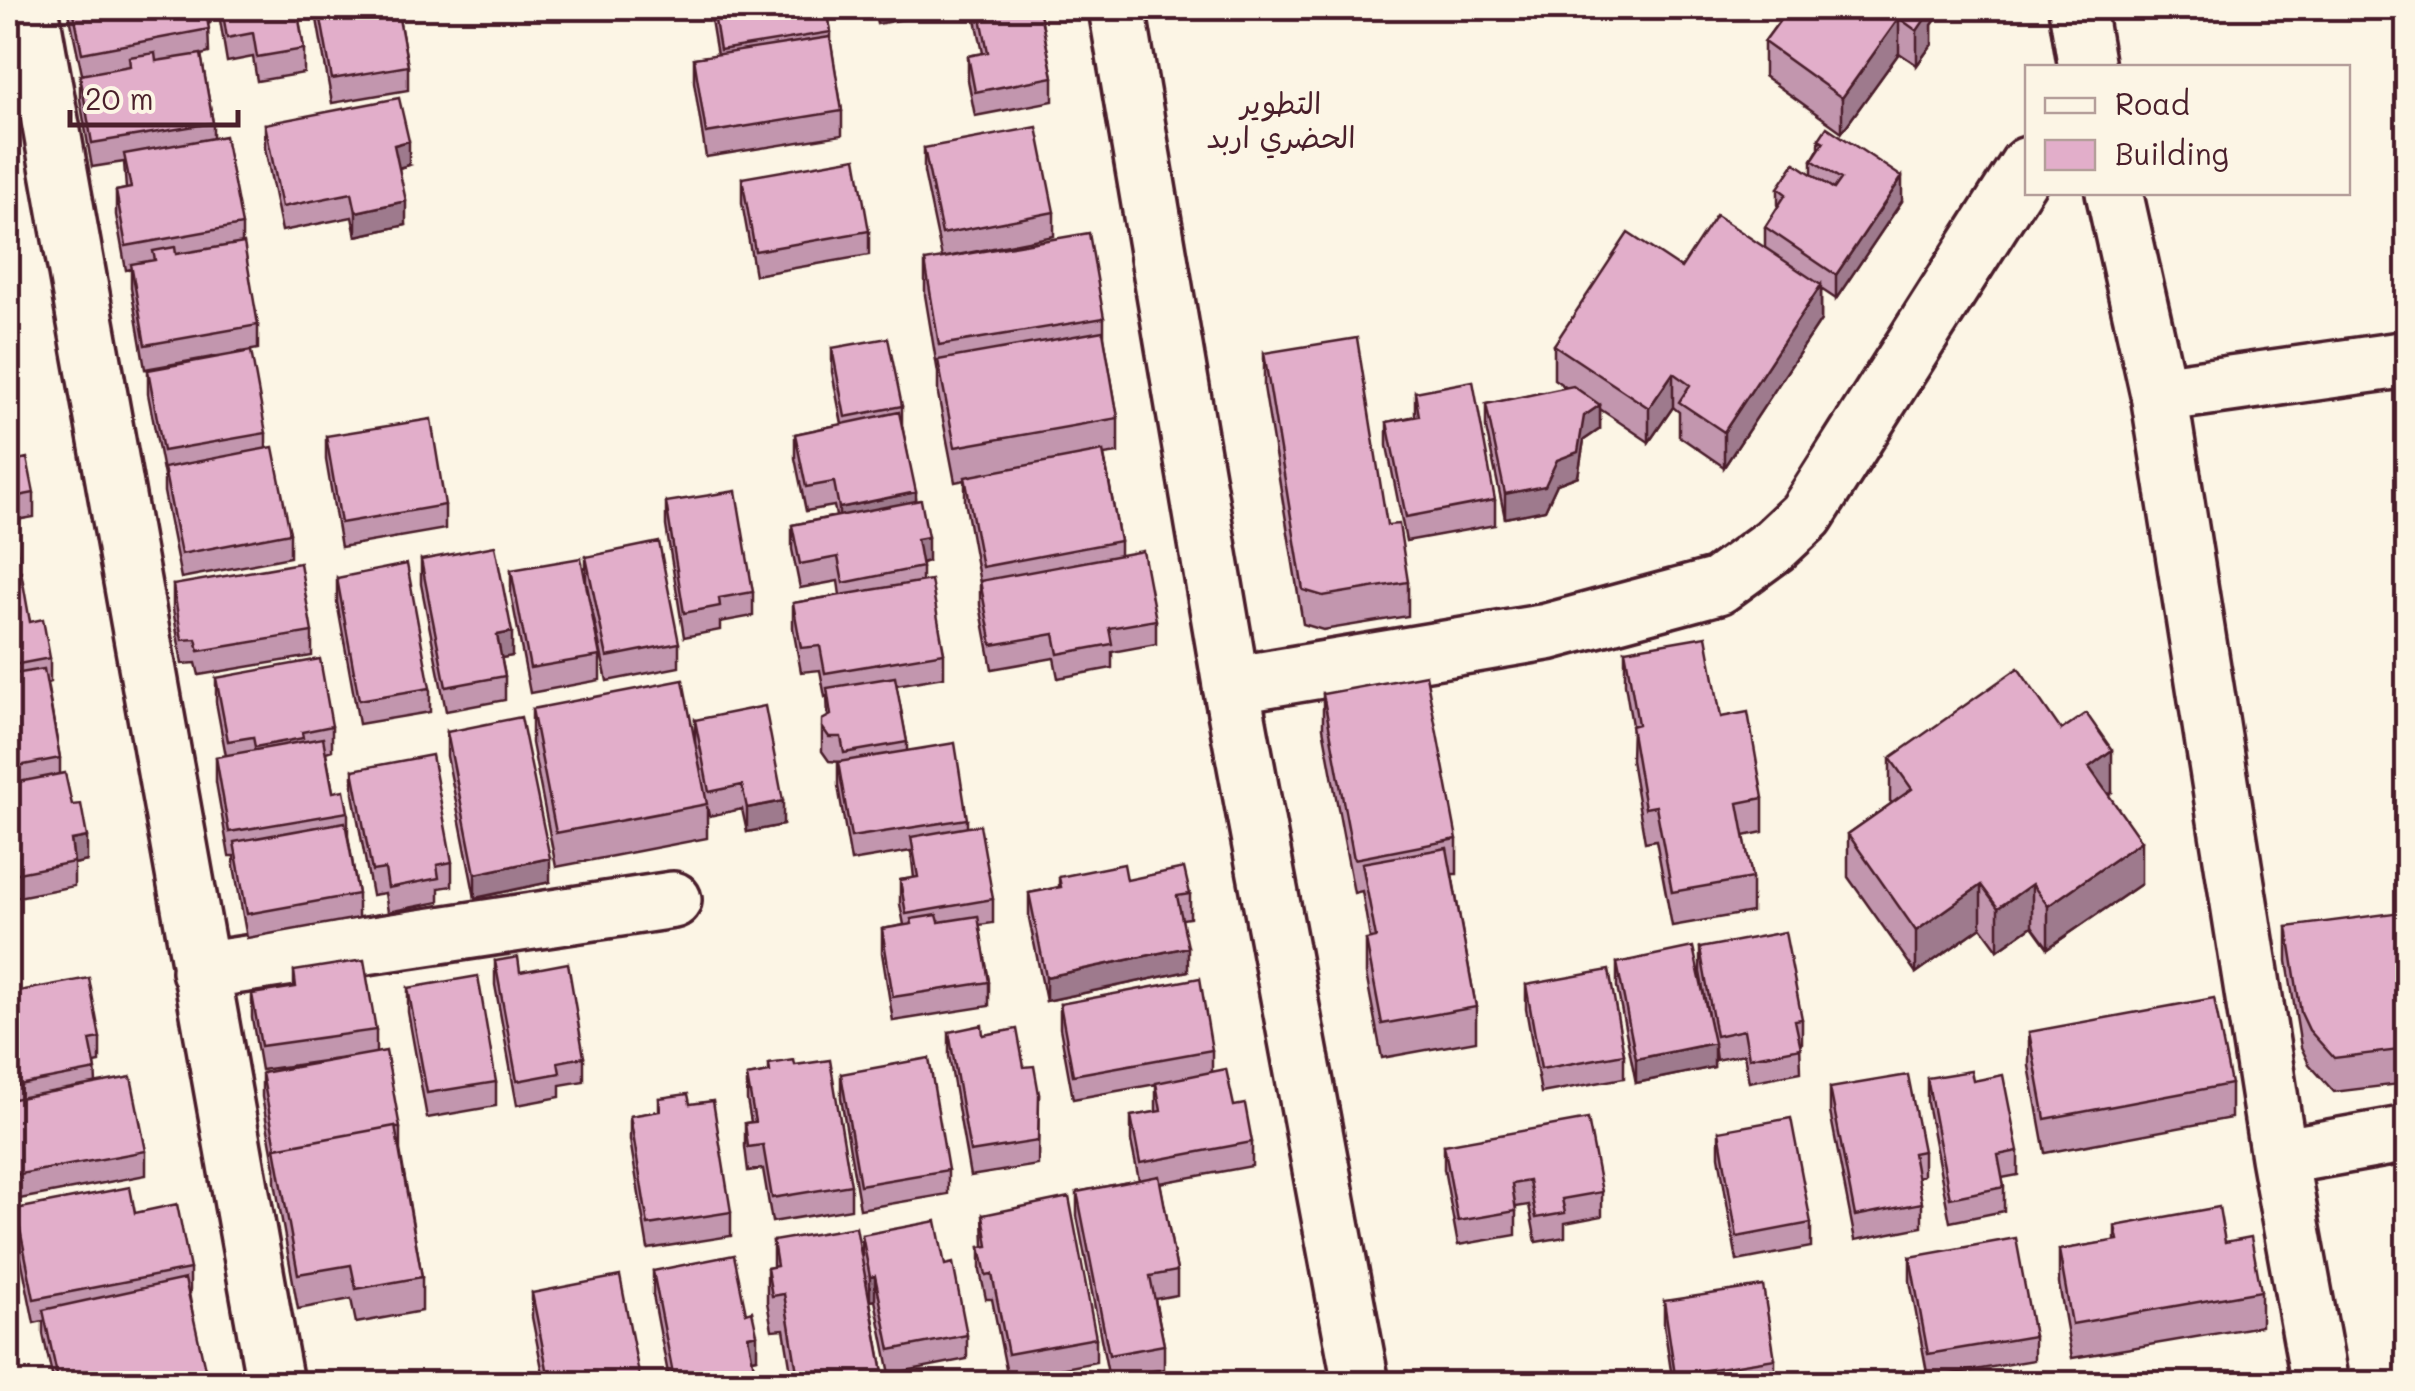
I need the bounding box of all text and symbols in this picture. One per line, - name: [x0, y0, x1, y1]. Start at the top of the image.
- scale bar: [70, 65, 238, 127]
- legend: [2025, 65, 2350, 195]
- text: 20 m: [85, 78, 154, 118]
- district label: التطوير الحضري اربد: [1206, 82, 1356, 159]
- text: Road: [2115, 83, 2190, 123]
- text: Building: [2115, 133, 2229, 173]

